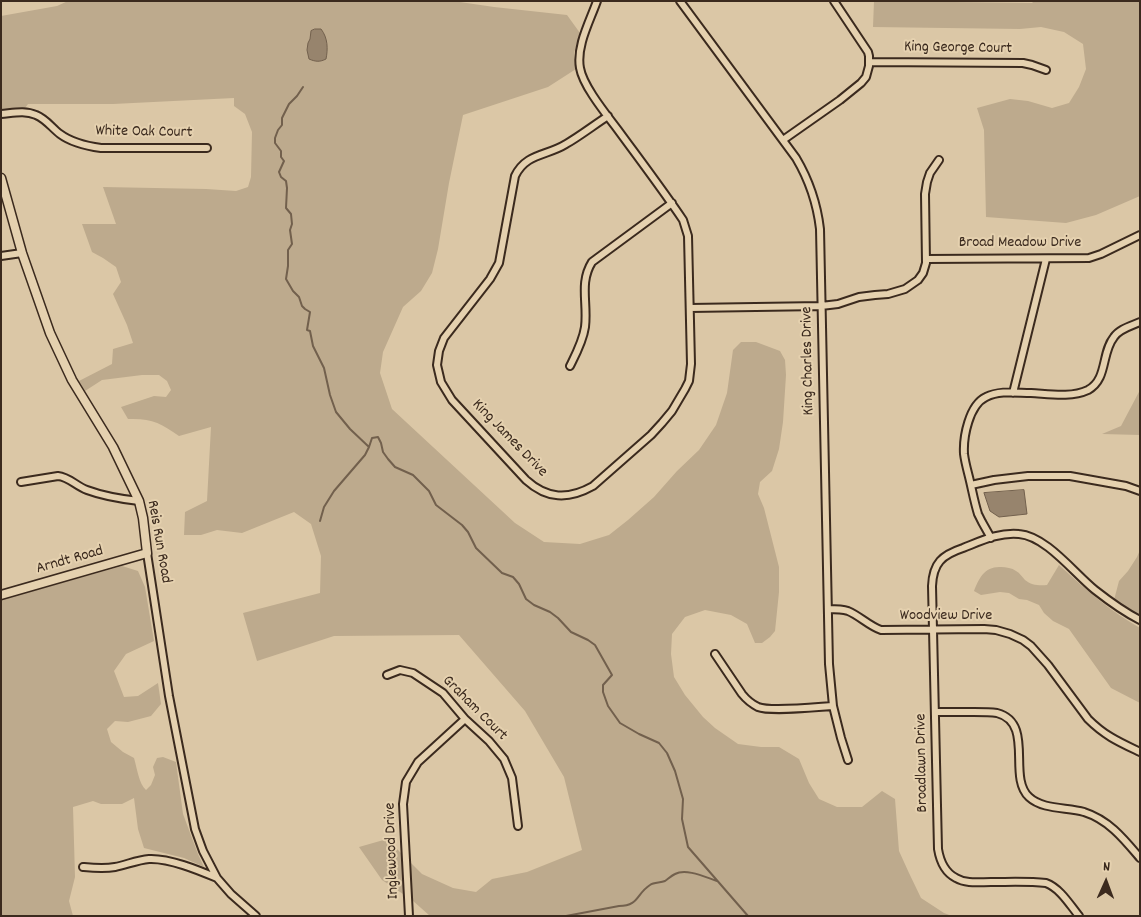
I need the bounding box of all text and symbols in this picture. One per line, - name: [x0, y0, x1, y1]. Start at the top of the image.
- street label: King George Court: [904, 38, 1012, 60]
- street label: White Oak Court: [95, 123, 193, 143]
- street label: Broad Meadow Drive: [959, 234, 1081, 254]
- street label: King Charles Drive: [798, 306, 820, 416]
- street label: King James Drive: [467, 396, 551, 482]
- street label: Reis Run Road: [141, 499, 175, 585]
- street label: Arndt Road: [34, 542, 106, 580]
- street label: Woodview Drive: [900, 607, 992, 627]
- street label: Graham Court: [437, 672, 511, 746]
- street label: Broadlawn Drive: [913, 713, 933, 813]
- street label: Inglewood Drive: [382, 802, 404, 900]
- north arrow: [1081, 857, 1131, 907]
- text: N: [1103, 857, 1110, 877]

